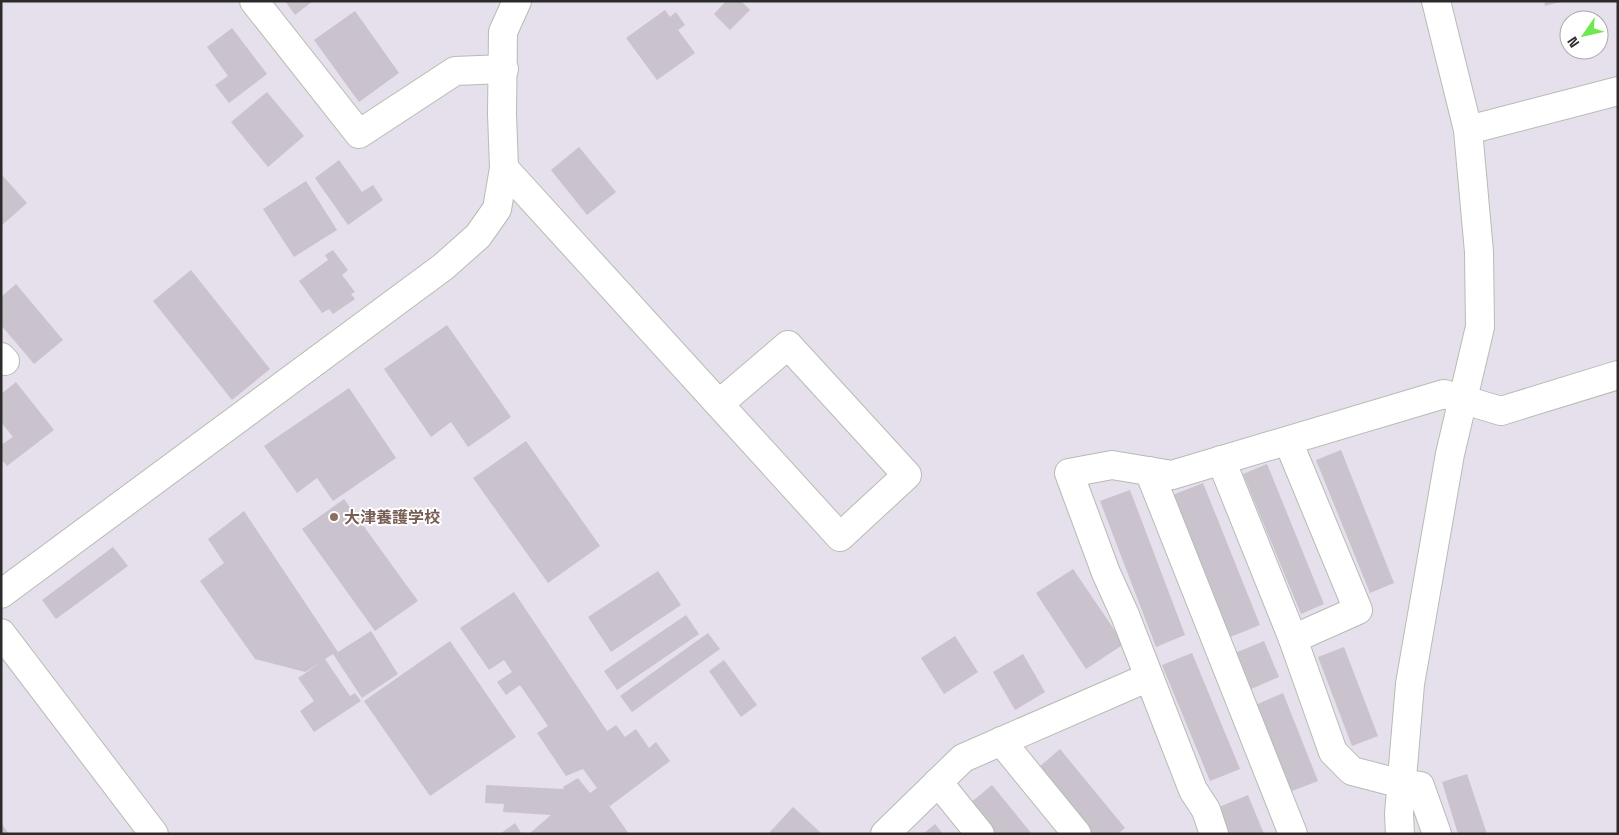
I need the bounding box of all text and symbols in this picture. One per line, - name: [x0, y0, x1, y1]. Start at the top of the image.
- north arrow: [1559, 10, 1609, 60]
- text: N: [1563, 33, 1583, 51]
- place label: 大津養護学校: [344, 507, 440, 528]
- marker: 大津養護学校: [328, 511, 340, 523]

